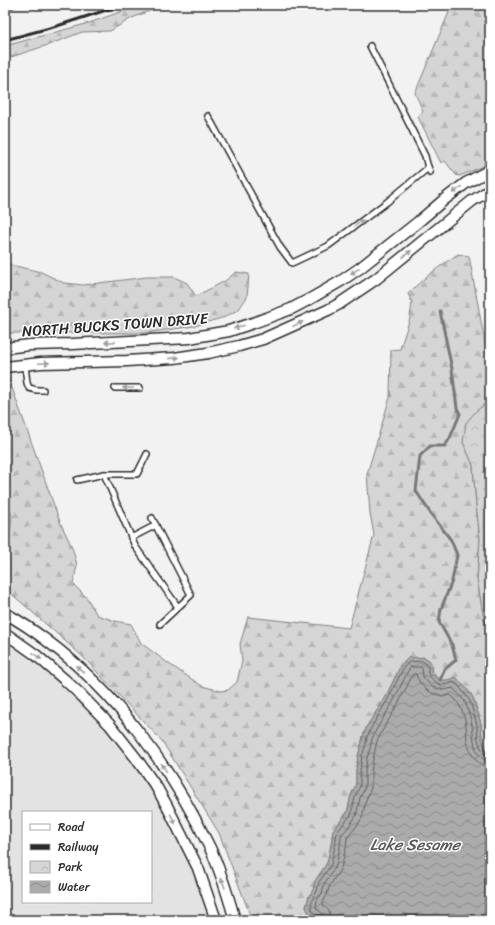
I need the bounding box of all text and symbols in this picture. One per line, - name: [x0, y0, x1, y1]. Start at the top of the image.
- one-way arrow: [452, 186, 462, 194]
- one-way arrow: [354, 219, 364, 227]
- one-way arrow: [402, 250, 413, 259]
- one-way arrow: [350, 267, 361, 275]
- street label: NORTH BUCKS TOWN DRIVE: [21, 305, 211, 344]
- one-way arrow: [293, 321, 304, 327]
- one-way arrow: [233, 325, 245, 331]
- one-way arrow: [104, 339, 116, 346]
- one-way arrow: [168, 354, 180, 361]
- one-way arrow: [38, 360, 50, 367]
- one-way arrow: [121, 385, 134, 391]
- one-way arrow: [31, 652, 42, 661]
- one-way arrow: [75, 664, 85, 673]
- one-way arrow: [160, 762, 168, 773]
- legend: [22, 811, 152, 903]
- one-way arrow: [170, 813, 177, 824]
- text: Road: [58, 816, 85, 838]
- water label: Lake Sesame: [370, 830, 462, 859]
- text: Railway: [58, 836, 99, 858]
- text: Park: [58, 856, 83, 878]
- text: Water: [58, 876, 91, 898]
- one-way arrow: [220, 876, 226, 888]

